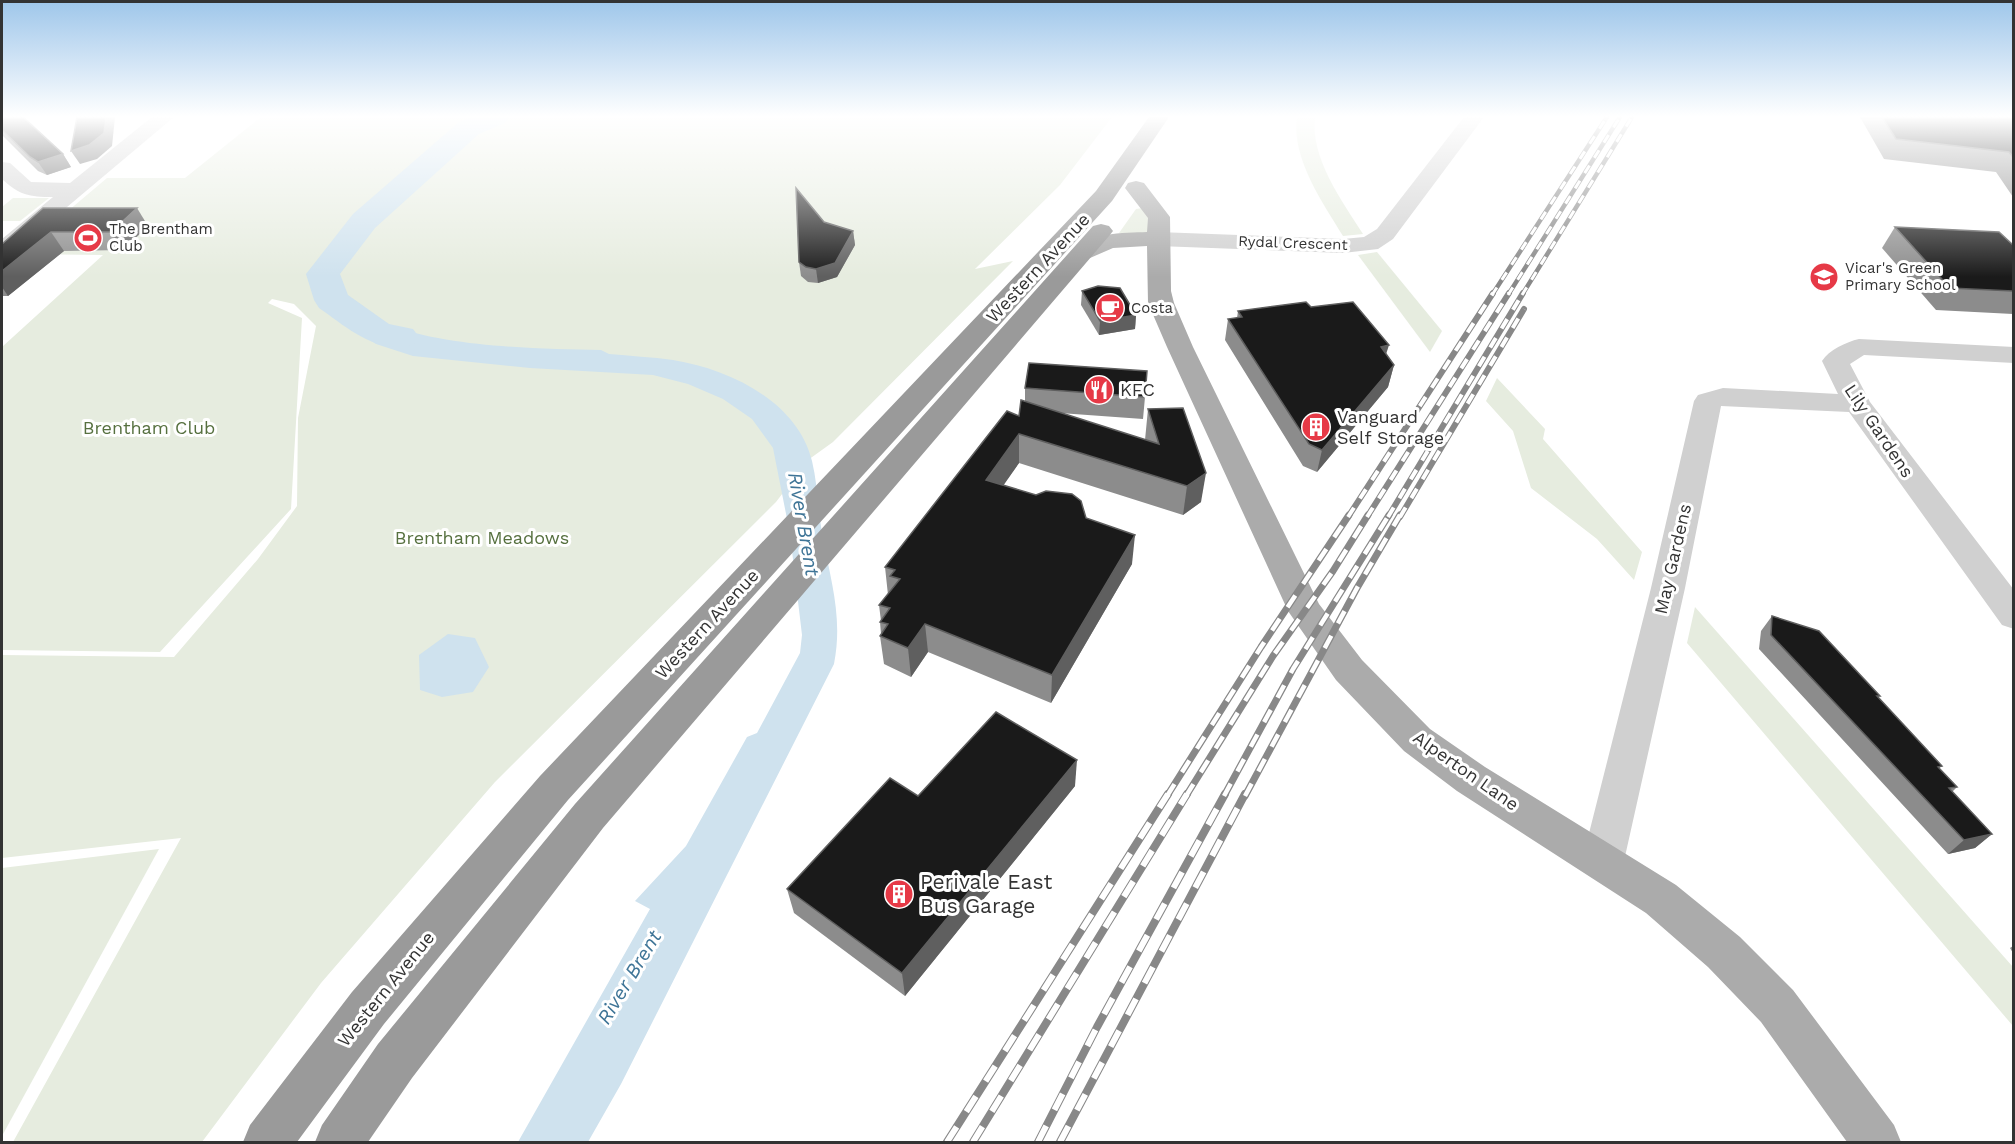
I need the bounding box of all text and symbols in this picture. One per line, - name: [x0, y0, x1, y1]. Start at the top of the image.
- street label: Western Avenue: [982, 209, 1094, 327]
- place label: The Brentham Club: [109, 220, 213, 255]
- sports icon: The Brentham Club: [72, 222, 104, 254]
- street label: Rydal Crescent: [1238, 232, 1349, 254]
- place label: Vicar's Green Primary School: [1845, 259, 1956, 294]
- school or university icon: Vicar's Green Primary School: [1808, 261, 1840, 293]
- cafe icon: Costa: [1094, 292, 1126, 324]
- place label: Costa: [1131, 299, 1173, 317]
- restaurant icon: KFC: [1083, 374, 1115, 406]
- place label: KFC: [1120, 379, 1155, 400]
- street label: Lily Gardens: [1840, 380, 1918, 481]
- place label: Vanguard Self Storage: [1337, 406, 1444, 448]
- building icon: Vanguard Self Storage: [1300, 411, 1332, 443]
- park label: Brentham Club: [83, 417, 215, 438]
- water label: River Brent: [783, 470, 825, 579]
- street label: May Gardens: [1650, 502, 1695, 616]
- park label: Brentham Meadows: [395, 527, 569, 548]
- street label: Western Avenue: [651, 565, 763, 683]
- street label: Alperton Lane: [1409, 726, 1523, 815]
- place label: Perivale East Bus Garage: [920, 869, 1052, 918]
- building icon: Perivale East Bus Garage: [883, 878, 915, 910]
- water label: River Brent: [592, 925, 667, 1028]
- street label: Western Avenue: [333, 927, 438, 1050]

